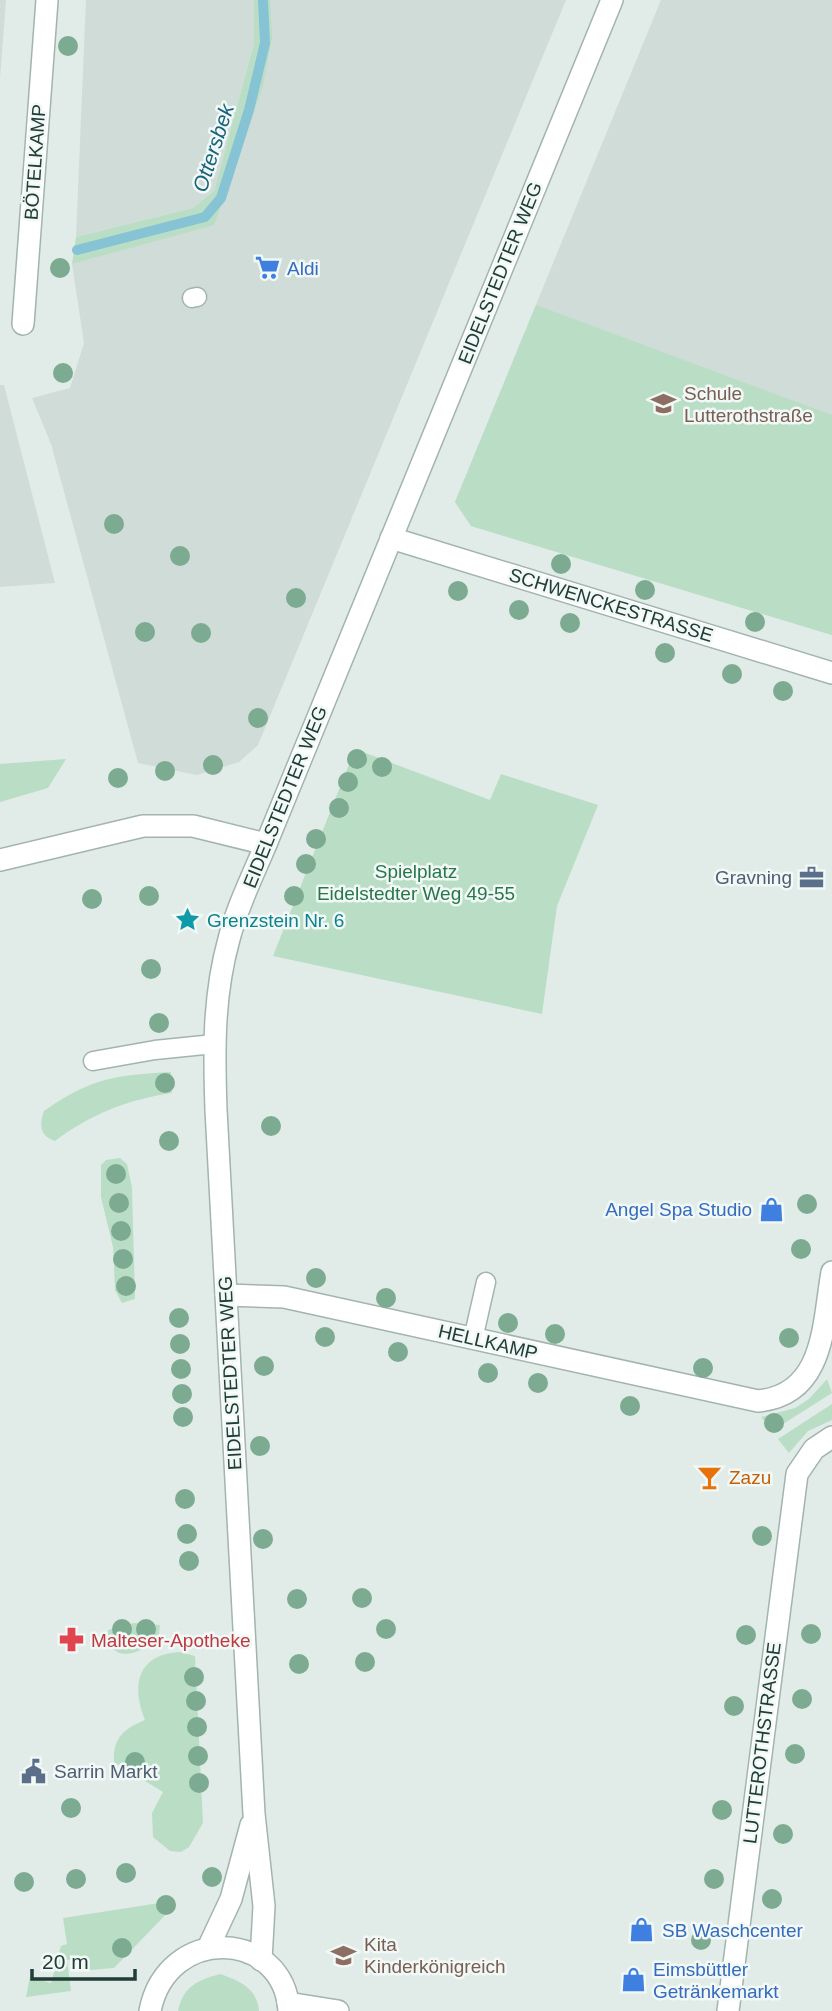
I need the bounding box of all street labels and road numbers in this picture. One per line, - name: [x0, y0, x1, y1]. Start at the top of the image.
- street label: BÖTELKAMP: [20, 103, 50, 221]
- street label: EIDELSTEDTER WEG: [454, 179, 546, 367]
- street label: SCHWENCKESTRASSE: [506, 564, 716, 646]
- street label: EIDELSTEDTER WEG: [239, 703, 331, 891]
- street label: EIDELSTEDTER WEG: [214, 1275, 246, 1471]
- street label: HELLKAMP: [436, 1320, 540, 1364]
- street label: LUTTEROTHSTRASSE: [739, 1641, 785, 1845]

